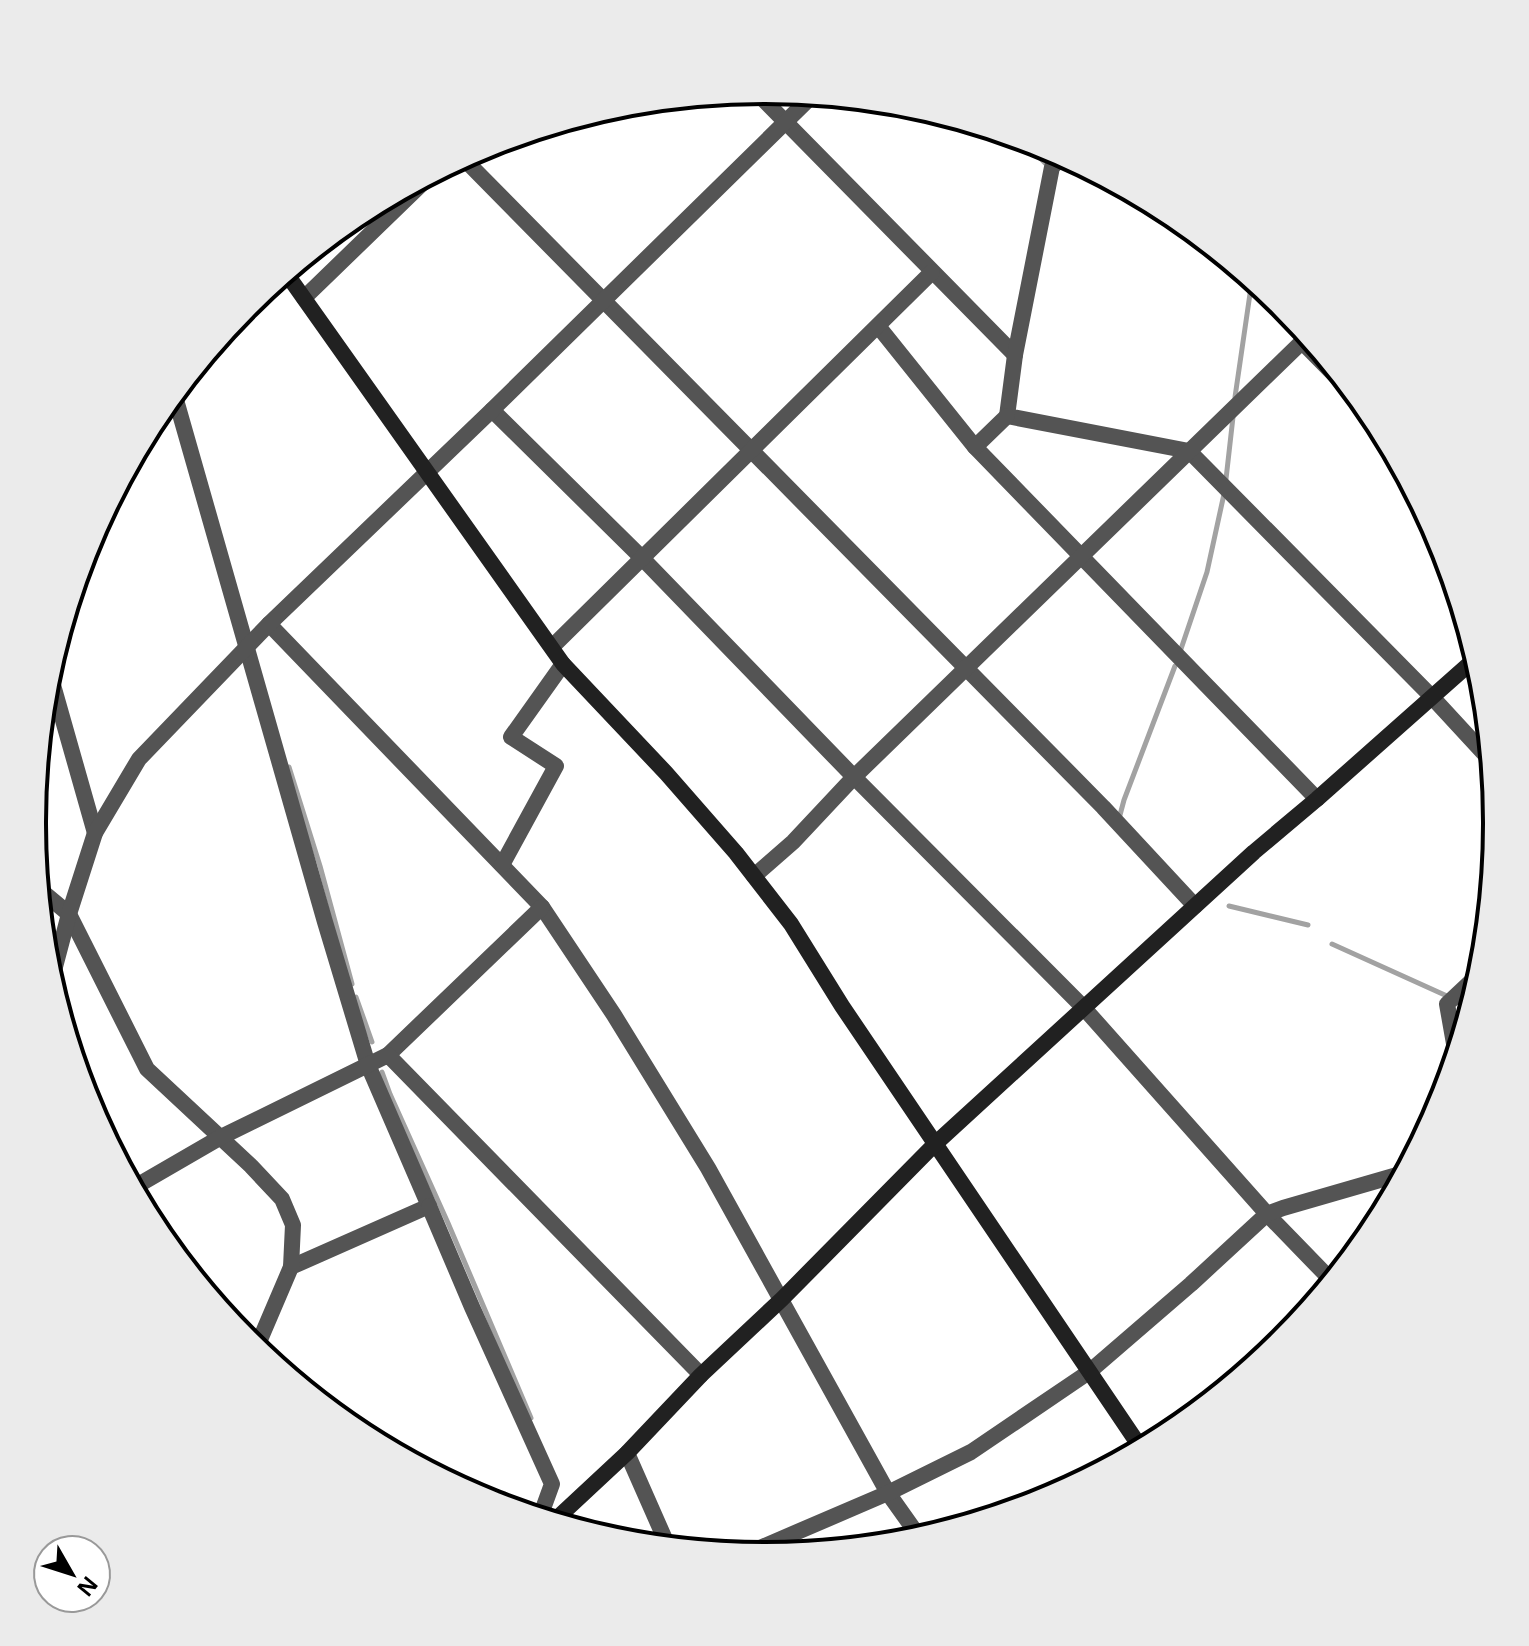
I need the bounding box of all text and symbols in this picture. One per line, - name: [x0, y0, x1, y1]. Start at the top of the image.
- north arrow: [32, 1534, 112, 1614]
- text: N: [71, 1571, 106, 1604]

